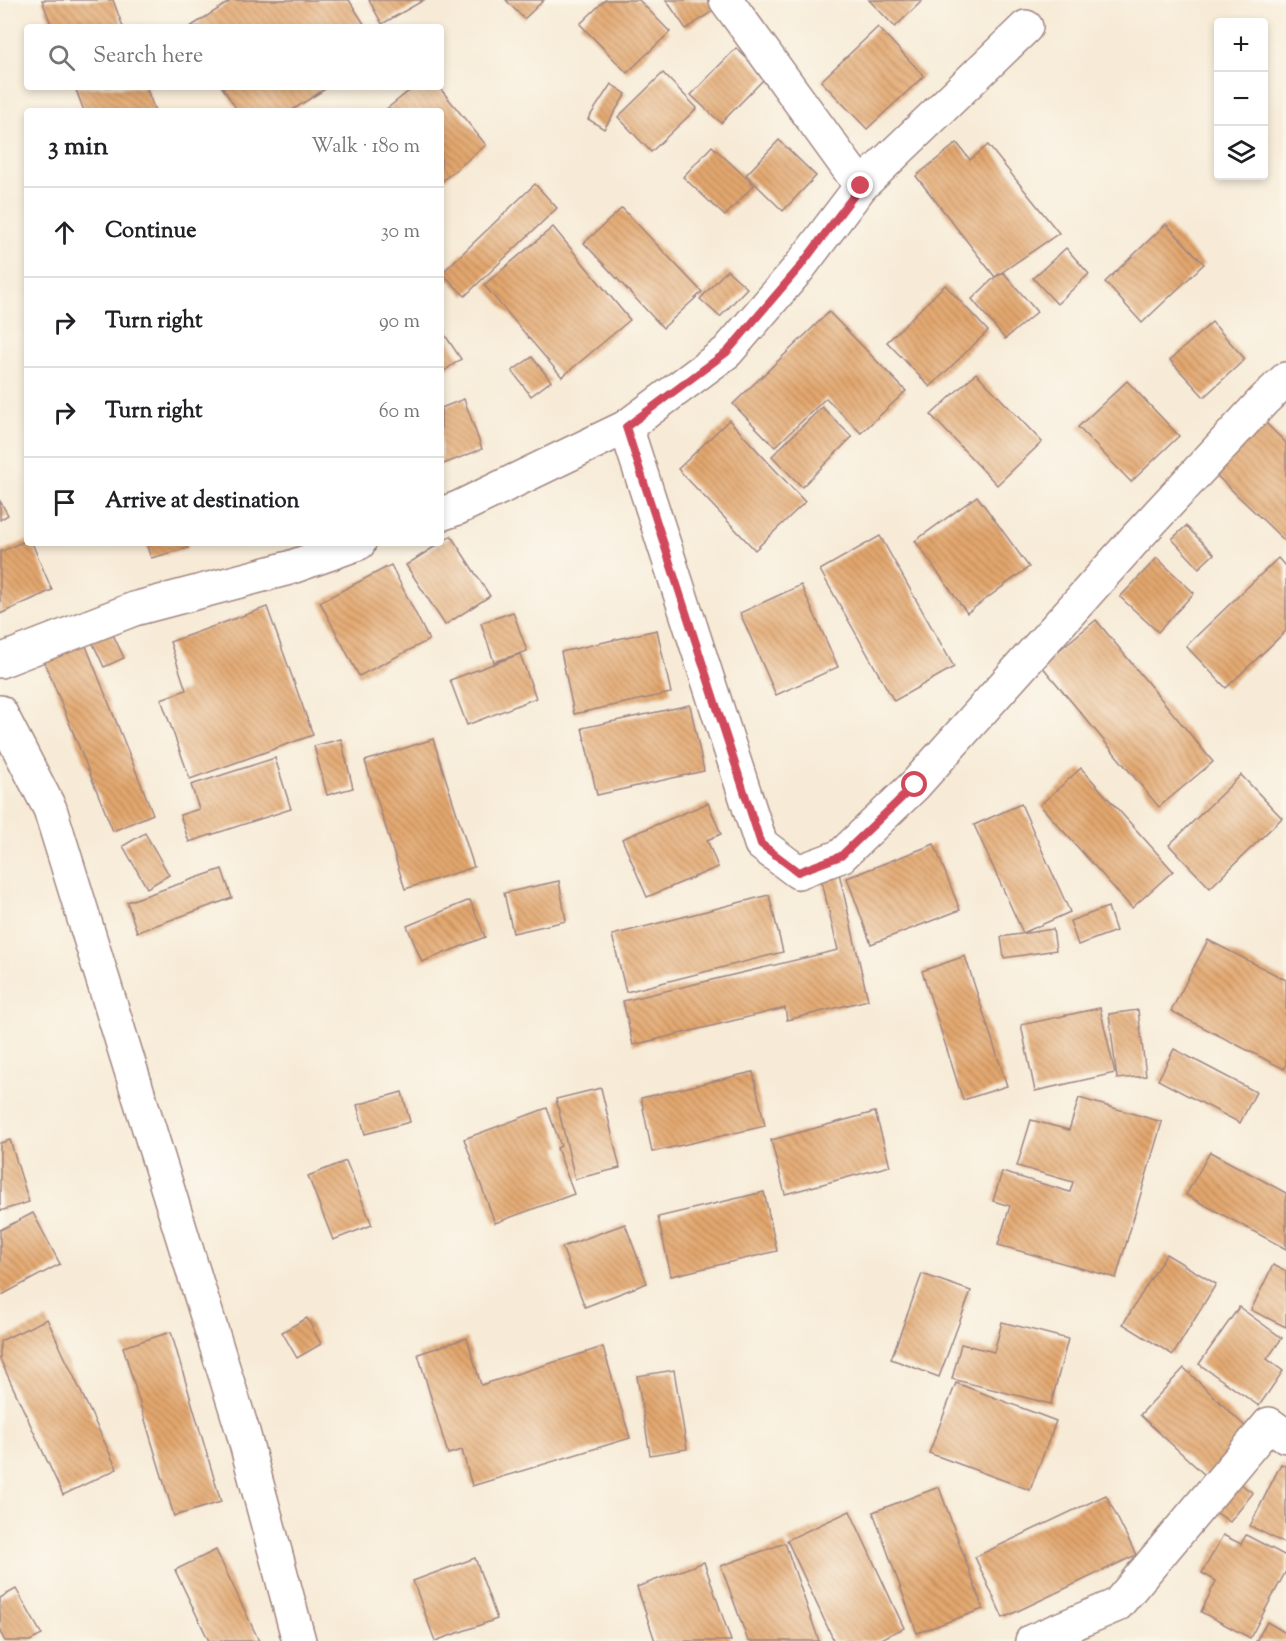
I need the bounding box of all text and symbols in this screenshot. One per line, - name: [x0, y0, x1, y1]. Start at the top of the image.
- map controls: [1214, 18, 1268, 180]
- button: +: [1214, 18, 1268, 72]
- search box: [24, 24, 444, 90]
- icon: search: [45, 41, 78, 74]
- text: Search here: [93, 41, 203, 73]
- button: −: [1214, 72, 1268, 126]
- button: layers: [1214, 126, 1268, 180]
- text: 3 min: [48, 129, 108, 166]
- text: Walk · 180 m: [311, 133, 420, 162]
- route end: [847, 172, 873, 198]
- icon: ahead: [48, 216, 81, 249]
- text: Continue: [105, 216, 196, 248]
- text: 30 m: [381, 218, 420, 247]
- icon: right: [48, 306, 81, 339]
- text: Turn right: [105, 306, 202, 338]
- text: 90 m: [379, 308, 420, 337]
- icon: right: [48, 396, 81, 429]
- text: Turn right: [105, 396, 202, 428]
- text: 60 m: [379, 398, 420, 427]
- icon: arrive: [48, 486, 81, 519]
- text: Arrive at destination: [105, 486, 300, 518]
- route start: [901, 771, 927, 797]

